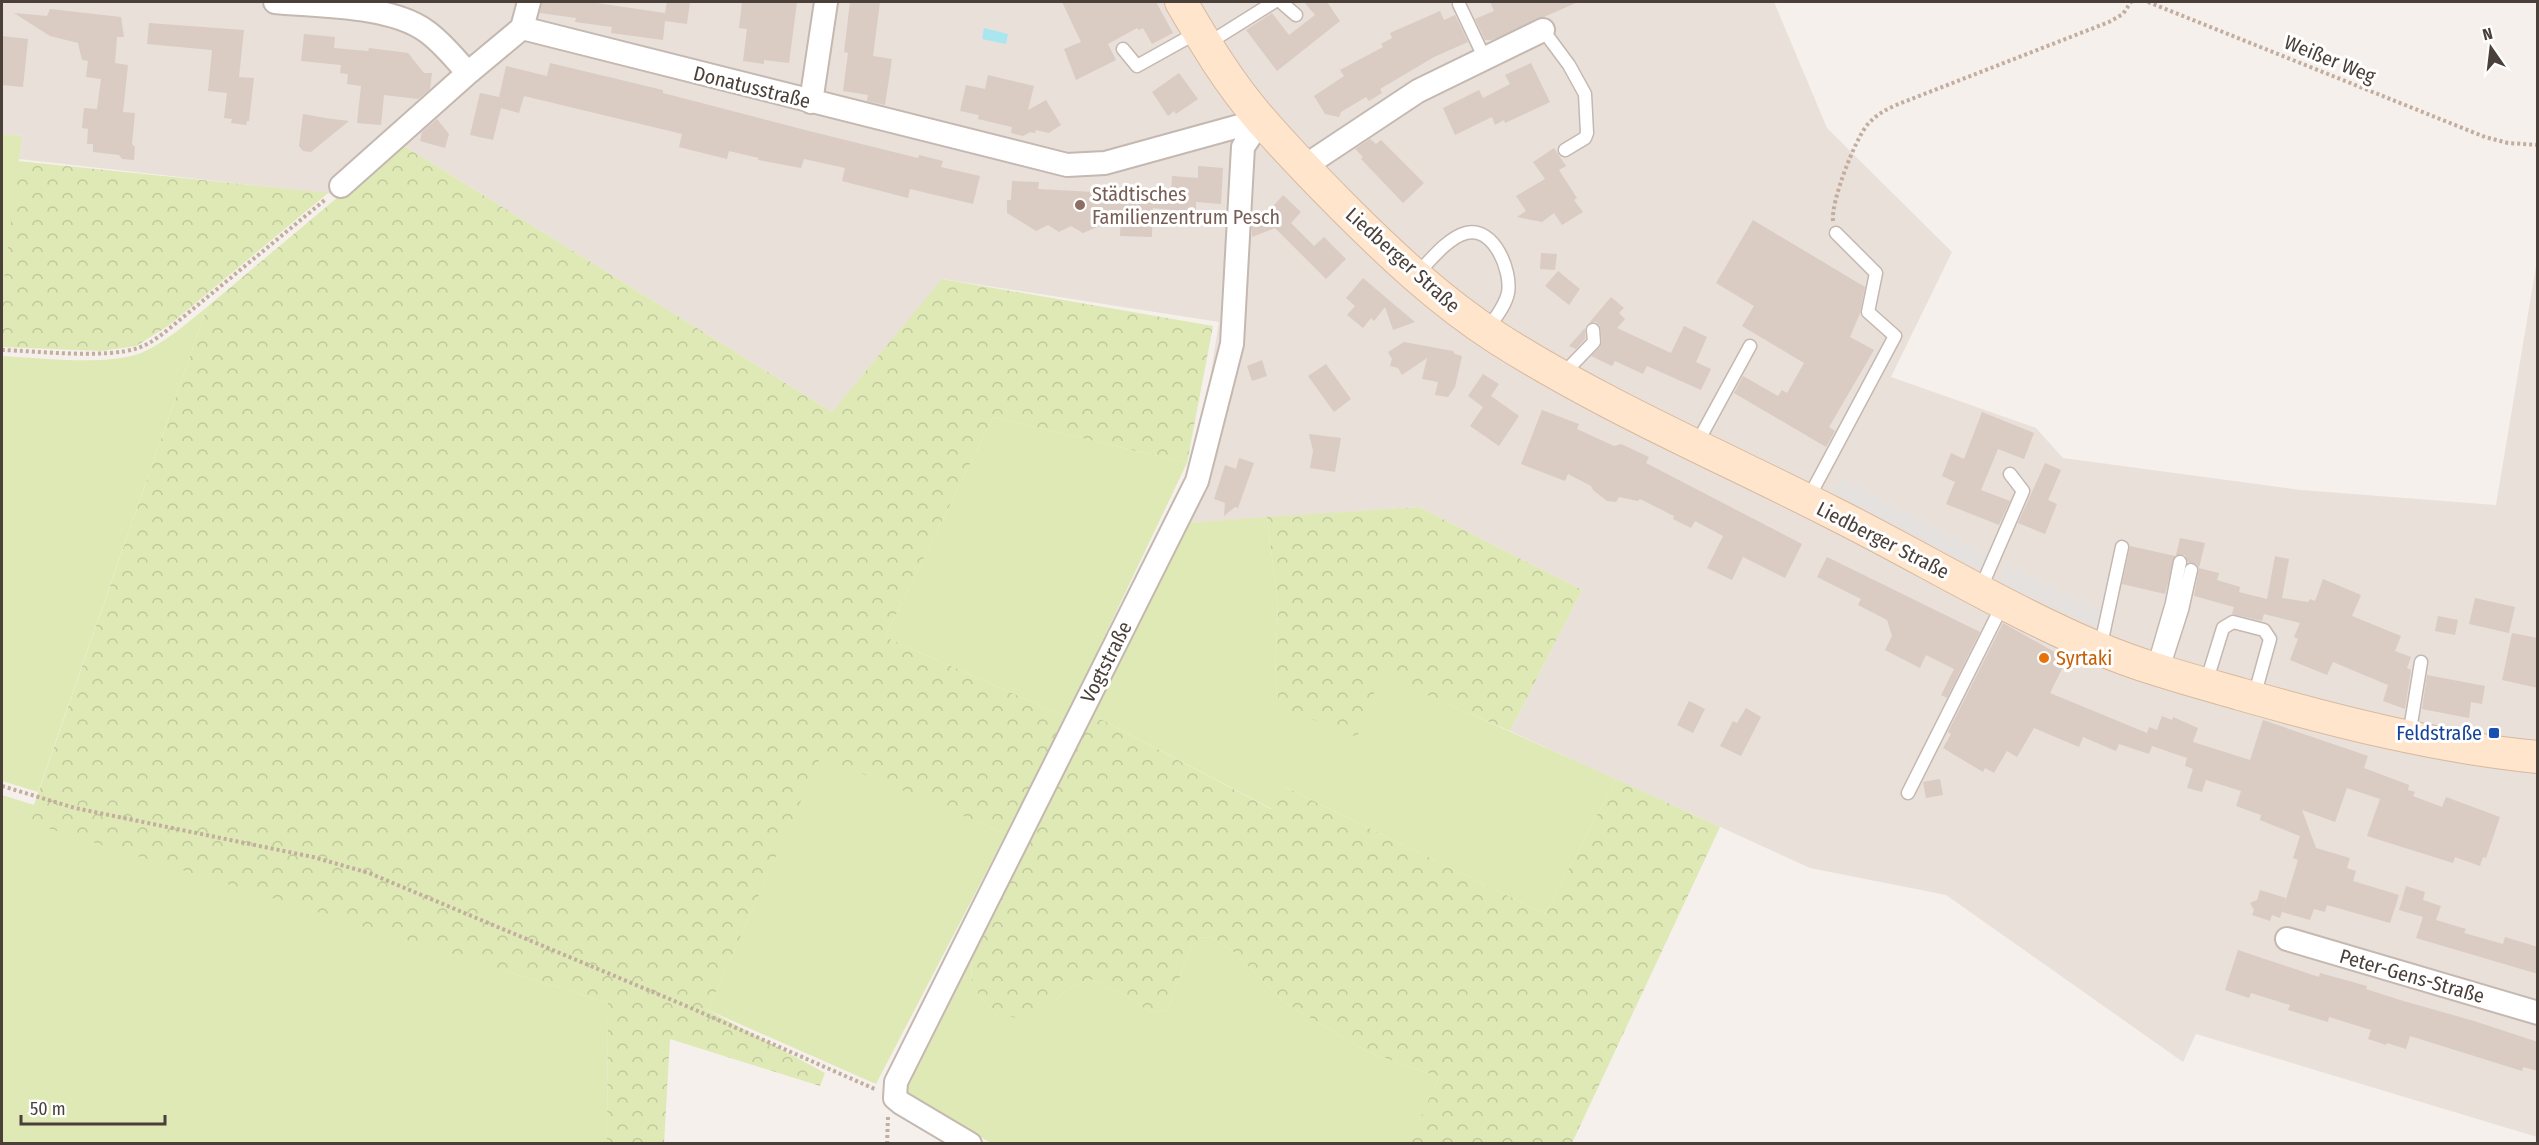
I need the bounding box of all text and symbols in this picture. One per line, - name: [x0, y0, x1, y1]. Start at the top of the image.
- north arrow: [2461, 18, 2521, 78]
- text: N: [2481, 24, 2494, 44]
- street label: Weißer Weg: [2281, 30, 2380, 88]
- street label: Donatusstraße: [691, 61, 813, 113]
- place label: Städtisches Familienzentrum Pesch: [1092, 182, 1280, 229]
- marker: Städtisches Familienzentrum Pesch: [1073, 198, 1087, 212]
- street label: Liedberger Straße: [1341, 202, 1465, 318]
- street label: Liedberger Straße: [1813, 496, 1953, 584]
- street label: Vogtstraße: [1075, 617, 1137, 707]
- place label: Syrtaki: [2056, 646, 2112, 670]
- marker: Syrtaki: [2037, 651, 2051, 665]
- place label: Feldstraße: [2396, 721, 2482, 745]
- marker: Feldstraße: [2487, 726, 2501, 740]
- street label: Peter-Gens-Straße: [2337, 944, 2487, 1008]
- scale bar: [21, 1088, 165, 1126]
- text: 50 m: [30, 1098, 66, 1120]

